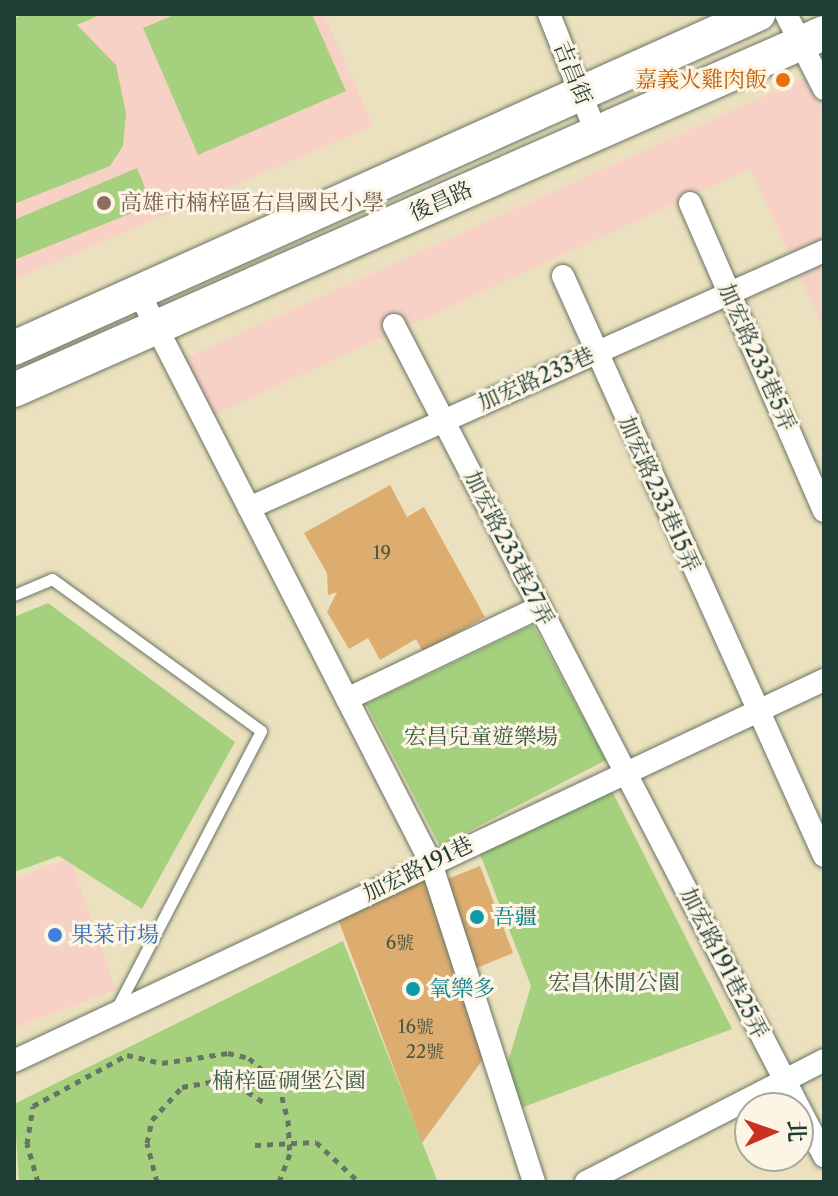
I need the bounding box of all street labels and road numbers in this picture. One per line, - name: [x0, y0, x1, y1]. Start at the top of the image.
- street label: 吉昌街: [548, 37, 598, 109]
- street label: 後昌路: [405, 176, 477, 226]
- street label: 加宏路233巷5弄: [713, 279, 801, 435]
- street label: 加宏路233巷: [474, 342, 598, 416]
- street label: 加宏路233巷15弄: [613, 412, 705, 576]
- street label: 加宏路233巷27弄: [459, 466, 559, 630]
- street label: 加宏路191巷: [359, 831, 477, 907]
- street label: 加宏路191巷25弄: [675, 883, 773, 1043]

